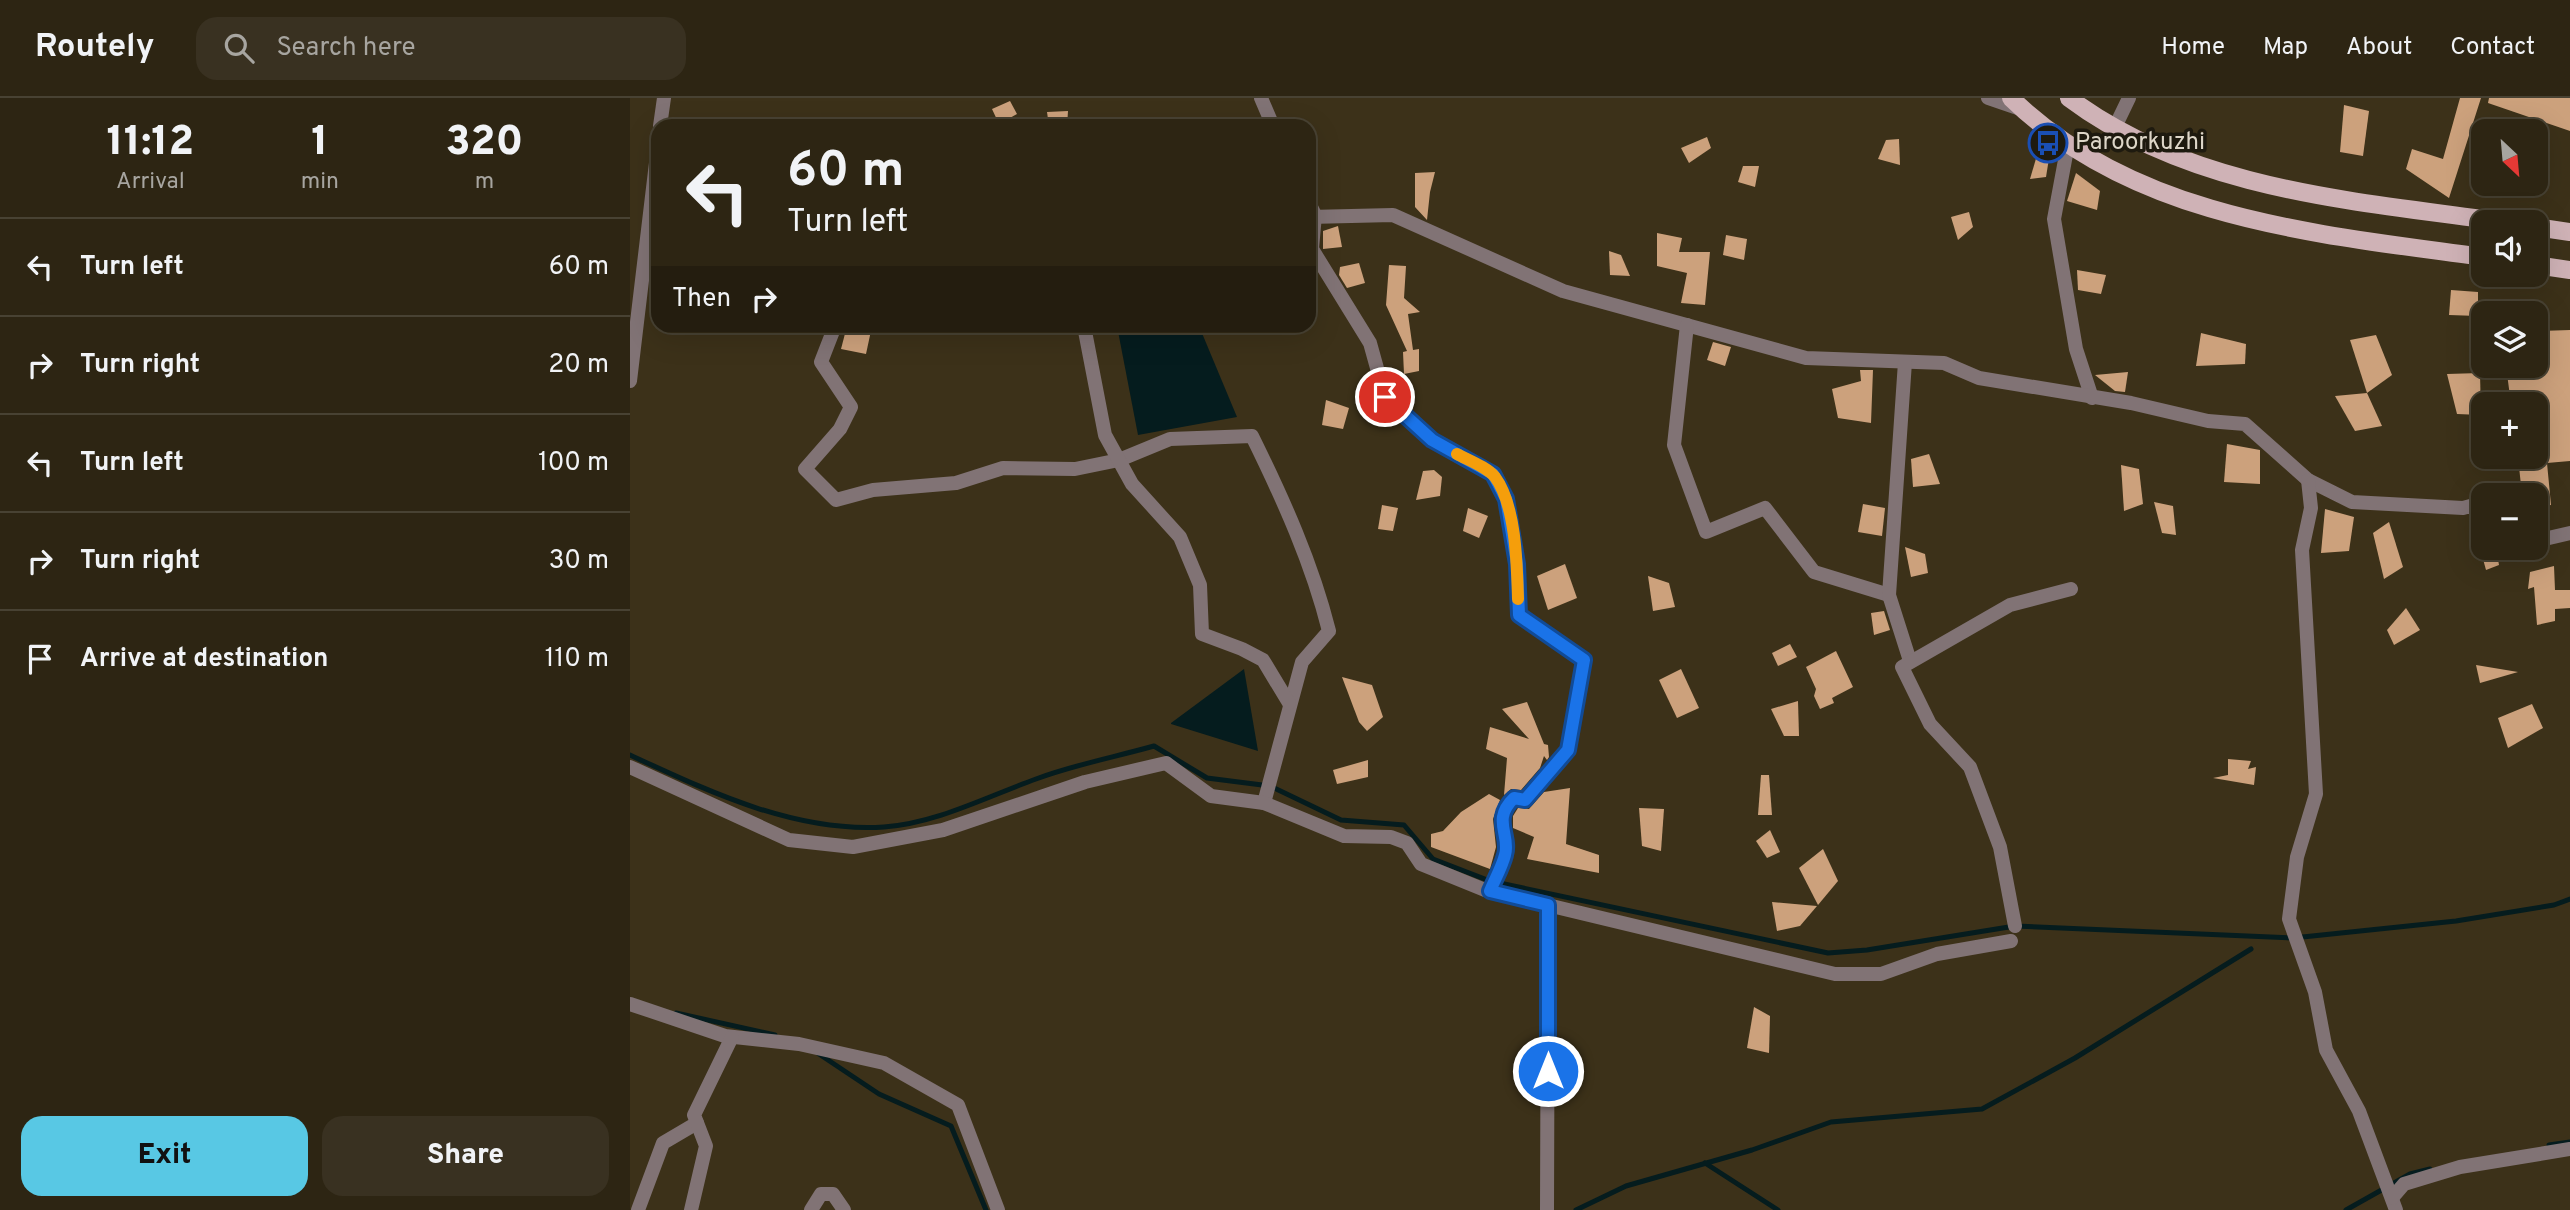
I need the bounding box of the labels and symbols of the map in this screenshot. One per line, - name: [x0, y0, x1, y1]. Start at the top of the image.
- north arrow: [2471, 119, 2548, 196]
- bus stop icon: Paroorkuzhi: [2027, 122, 2069, 164]
- place label: Paroorkuzhi: [2075, 128, 2205, 158]
- pin: [1355, 367, 1415, 427]
- position arrow: [1511, 1034, 1585, 1108]

